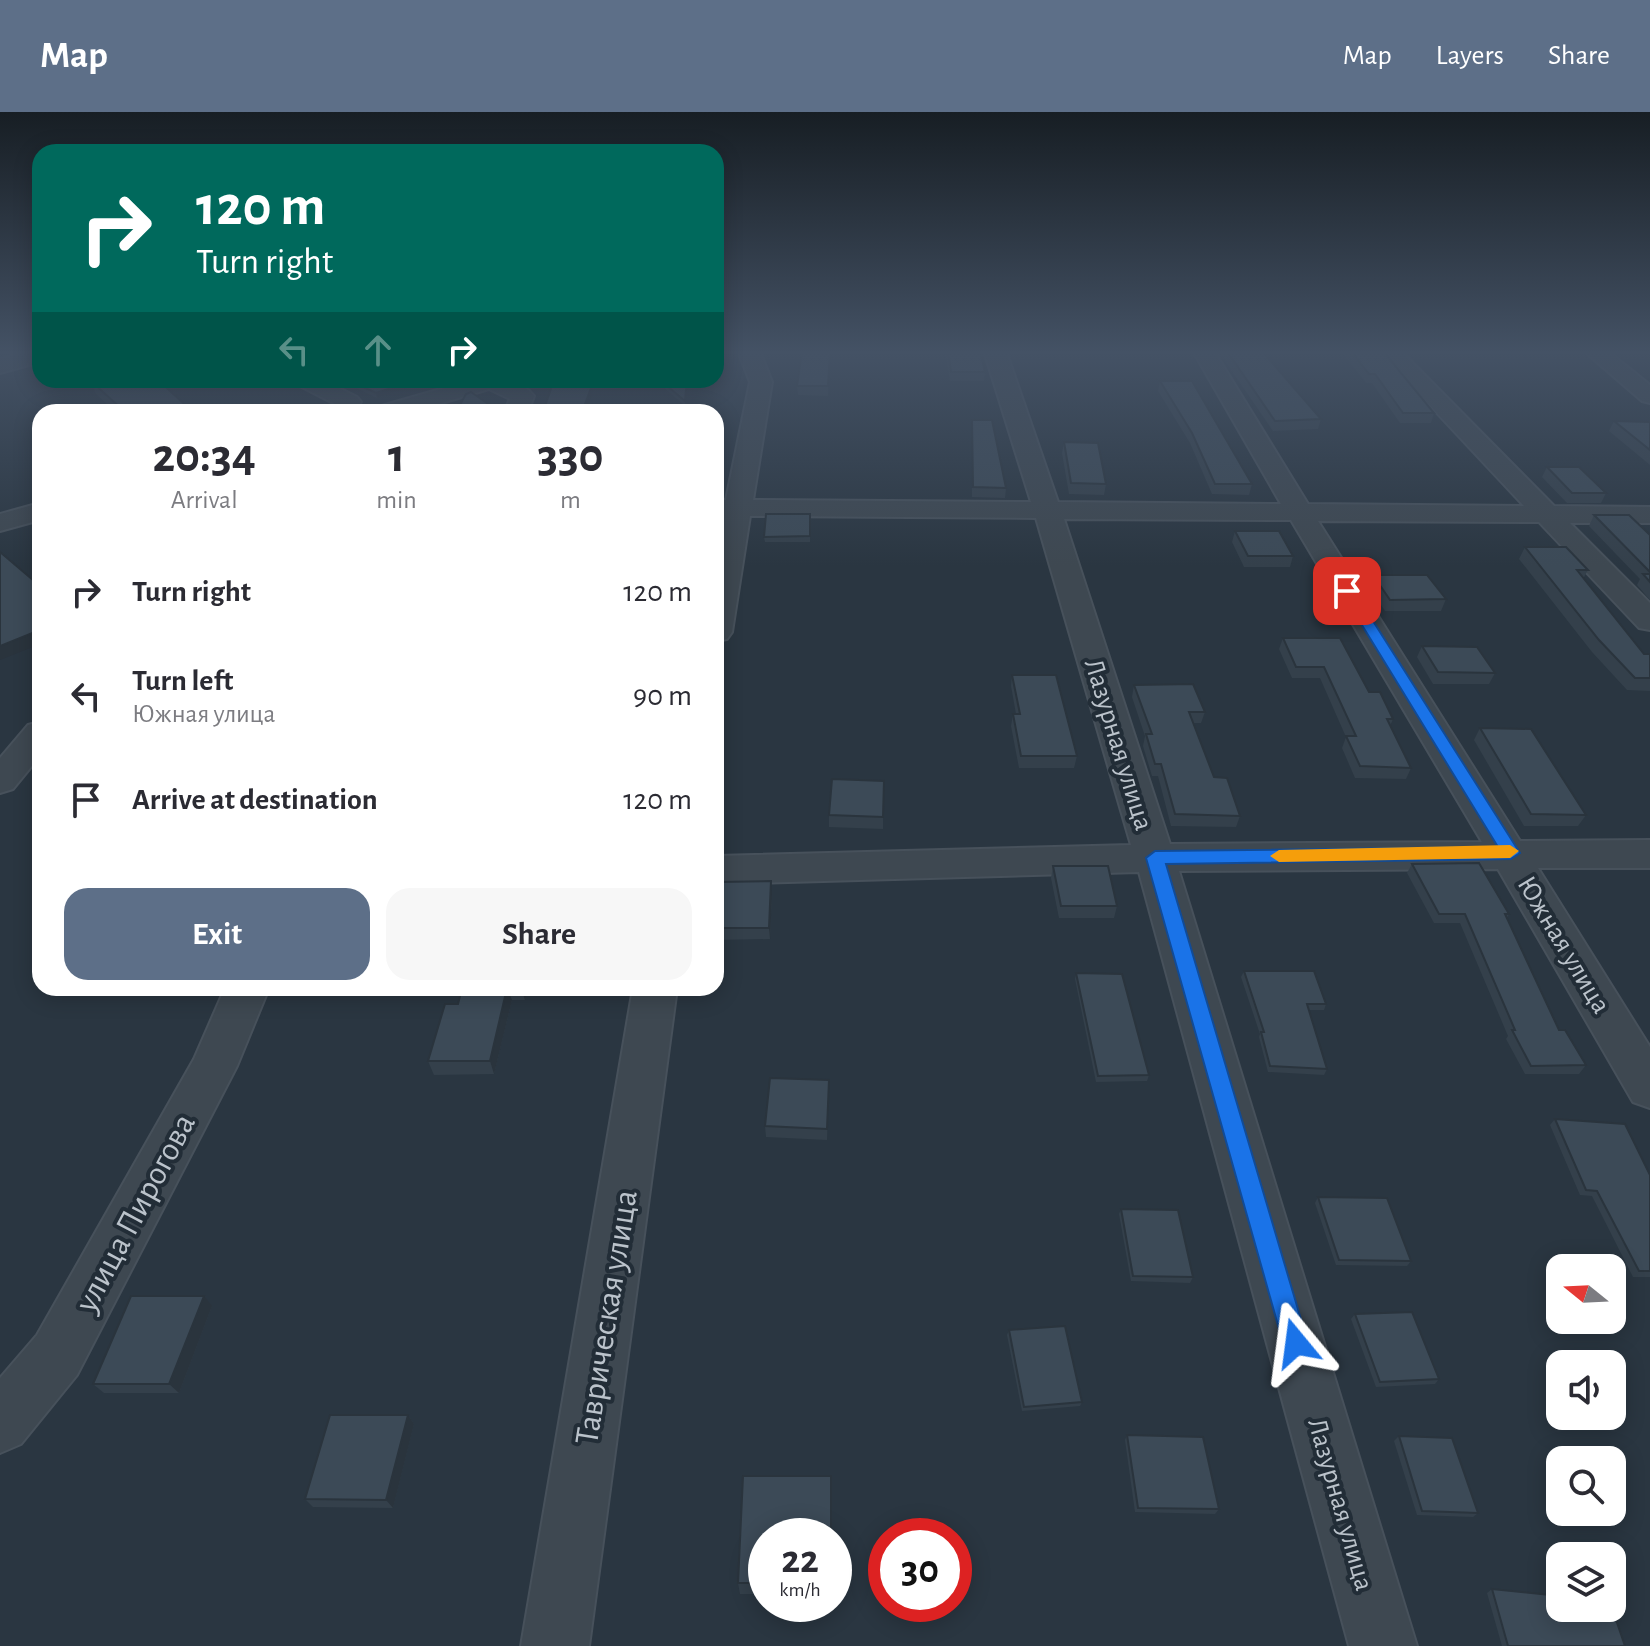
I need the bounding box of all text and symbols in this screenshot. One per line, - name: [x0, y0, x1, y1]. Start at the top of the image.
- text: Map: [40, 37, 108, 75]
- text: Map: [1343, 42, 1392, 70]
- text: Layers: [1436, 42, 1504, 70]
- text: Share: [1548, 42, 1610, 70]
- icon: right: [64, 176, 168, 280]
- text: 120 m: [196, 179, 325, 235]
- text: Turn right: [196, 244, 333, 280]
- icon: left: [272, 328, 316, 372]
- icon: ahead: [356, 328, 400, 372]
- icon: right: [440, 328, 484, 372]
- text: 20:34: [152, 433, 256, 481]
- text: 1: [388, 433, 405, 481]
- text: 330: [537, 433, 604, 481]
- text: Arrival: [171, 487, 238, 513]
- text: min: [376, 487, 417, 513]
- text: m: [560, 487, 581, 513]
- pin: [1313, 557, 1381, 625]
- icon: arrive: [1325, 569, 1369, 613]
- icon: right: [64, 570, 108, 614]
- text: Turn right: [132, 577, 251, 607]
- text: 120 m: [623, 577, 692, 607]
- street label: Лазурная улица: [1079, 655, 1158, 834]
- text: Turn left: [132, 666, 233, 696]
- icon: left: [64, 674, 108, 718]
- text: 90 m: [633, 681, 692, 711]
- text: Южная улица: [132, 701, 276, 727]
- icon: arrive: [64, 778, 108, 822]
- text: Arrive at destination: [132, 785, 378, 815]
- text: 120 m: [623, 785, 692, 815]
- street label: Южная улица: [1511, 872, 1615, 1019]
- button: Exit: [64, 888, 370, 980]
- button: Share: [386, 888, 692, 980]
- street label: улица Пирогова: [69, 1108, 202, 1318]
- street label: Таврическая улица: [570, 1188, 644, 1447]
- north arrow: [1546, 1254, 1626, 1334]
- map controls: [1546, 1254, 1626, 1622]
- position arrow: [1254, 1301, 1338, 1385]
- button: sound: [1546, 1350, 1626, 1430]
- street label: Лазурная улица: [1302, 1415, 1378, 1594]
- button: search: [1546, 1446, 1626, 1526]
- speed limit sign: 30: [868, 1518, 972, 1622]
- text: 22: [781, 1540, 819, 1580]
- button: layers: [1546, 1542, 1626, 1622]
- text: km/h: [779, 1580, 821, 1600]

